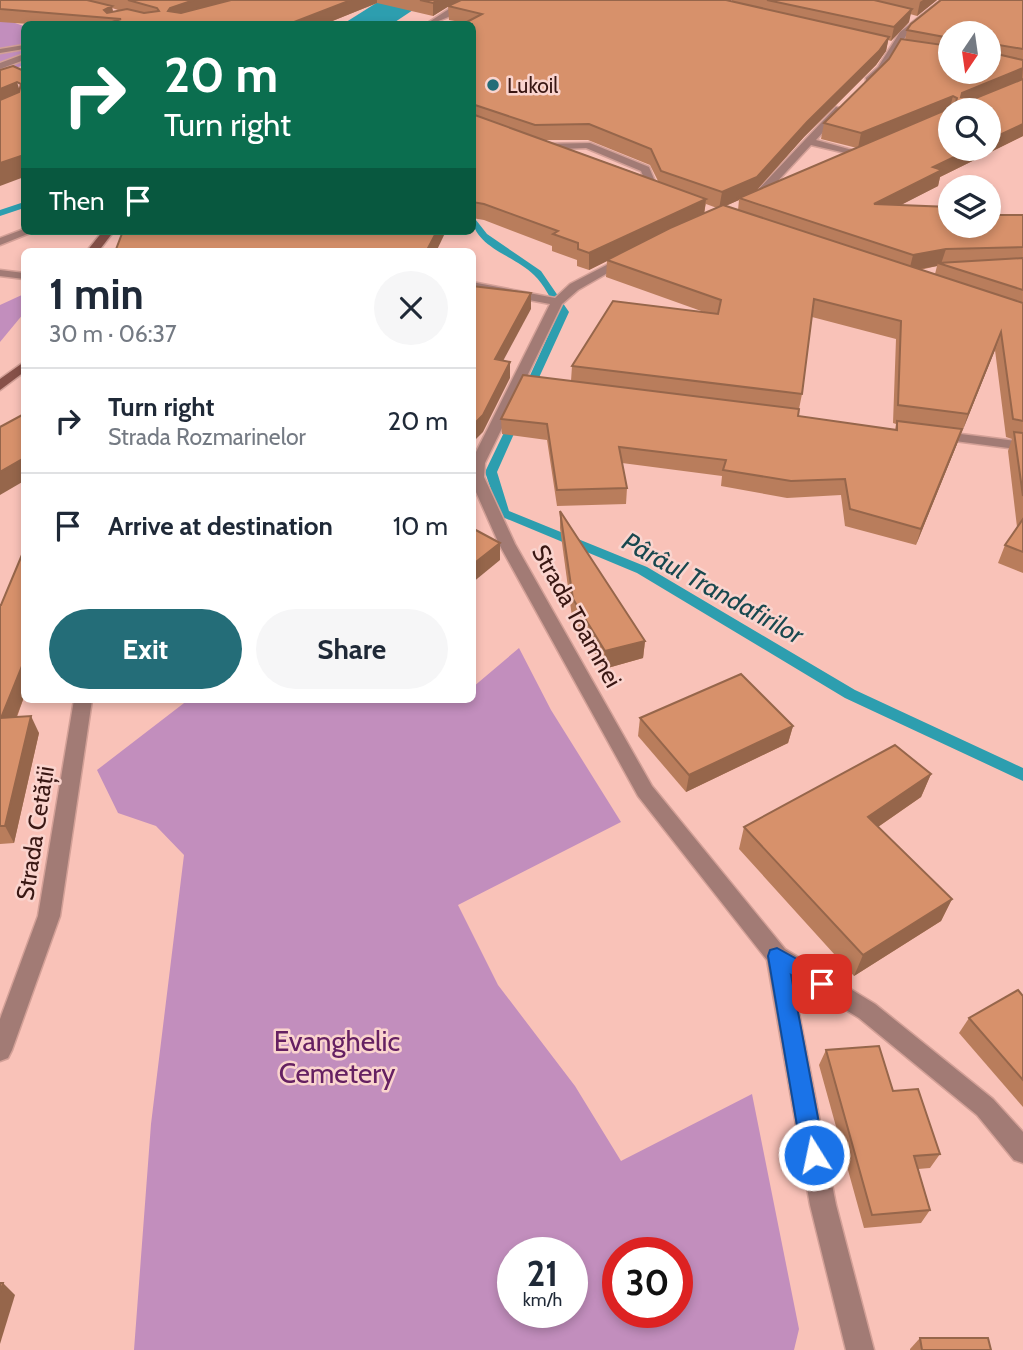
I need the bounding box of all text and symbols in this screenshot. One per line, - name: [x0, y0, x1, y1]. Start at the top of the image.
- north arrow: [938, 21, 1001, 84]
- map controls: [938, 21, 1001, 238]
- text: 20 m: [164, 45, 278, 104]
- icon: right: [49, 49, 140, 140]
- place label: Lukoil: [507, 73, 558, 98]
- marker: Lukoil: [485, 77, 501, 93]
- button: search: [938, 98, 1001, 161]
- text: Turn right: [164, 105, 291, 144]
- button: layers: [938, 175, 1001, 238]
- icon: arrive: [119, 182, 157, 220]
- text: Then: [49, 185, 105, 217]
- text: 1 min: [49, 268, 144, 320]
- button: close: [374, 271, 448, 345]
- text: 30 m · 06:37: [49, 320, 177, 348]
- text: Turn right: [108, 391, 214, 423]
- icon: right: [49, 402, 87, 440]
- text: 20 m: [388, 405, 448, 437]
- text: Strada Rozmarinelor: [108, 423, 306, 451]
- icon: arrive: [49, 507, 87, 545]
- text: Arrive at destination: [108, 510, 333, 542]
- text: 10 m: [393, 510, 448, 542]
- water label: Pârâul Trandafirilor: [617, 525, 810, 651]
- street label: Strada Toamnei: [526, 540, 628, 692]
- button: Exit: [49, 609, 242, 689]
- button: Share: [256, 609, 448, 689]
- street label: Strada Cetății: [10, 764, 61, 902]
- pin: [792, 954, 852, 1014]
- icon: arrive: [803, 965, 841, 1003]
- park label: Evanghelic Cemetery: [274, 1024, 400, 1090]
- position arrow: [777, 1118, 851, 1192]
- speed limit sign: 30: [602, 1237, 693, 1328]
- text: 21: [527, 1252, 558, 1295]
- text: km/h: [523, 1289, 562, 1311]

